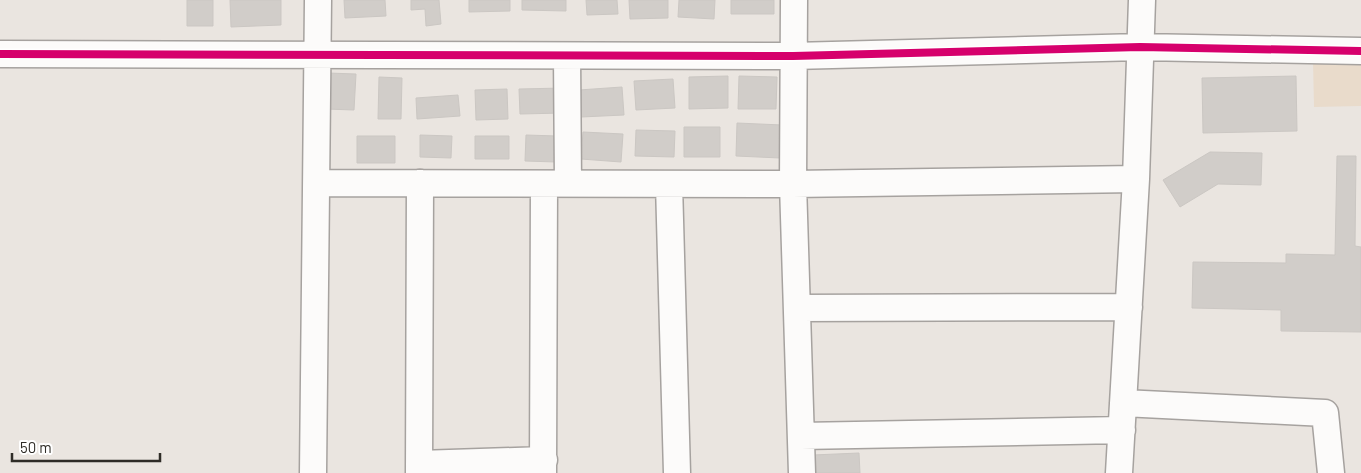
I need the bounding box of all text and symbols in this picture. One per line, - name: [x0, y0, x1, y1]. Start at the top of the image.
- scale bar: [12, 430, 160, 462]
- text: 50 m: [20, 438, 52, 456]

